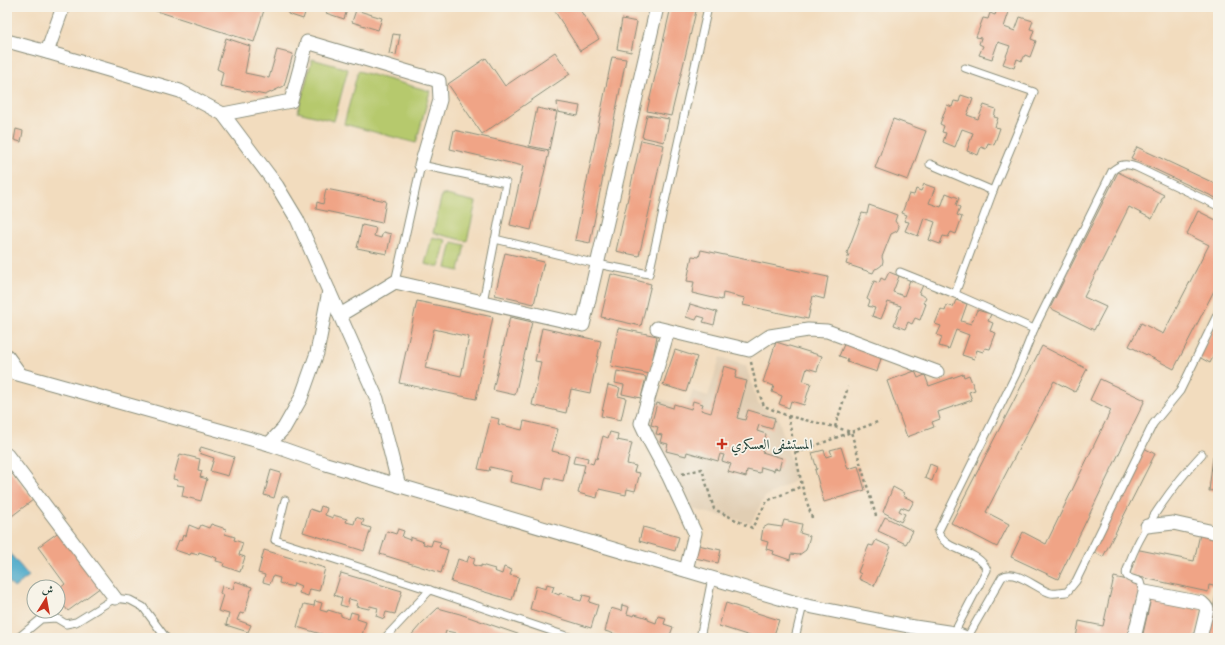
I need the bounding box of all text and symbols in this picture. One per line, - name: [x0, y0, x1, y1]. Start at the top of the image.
- place label: المستشفى العسكري: [731, 436, 812, 456]
- marker: المستشفى العسكري: [716, 438, 728, 450]
- north arrow: [26, 579, 66, 619]
- text: ش: [41, 582, 54, 597]

